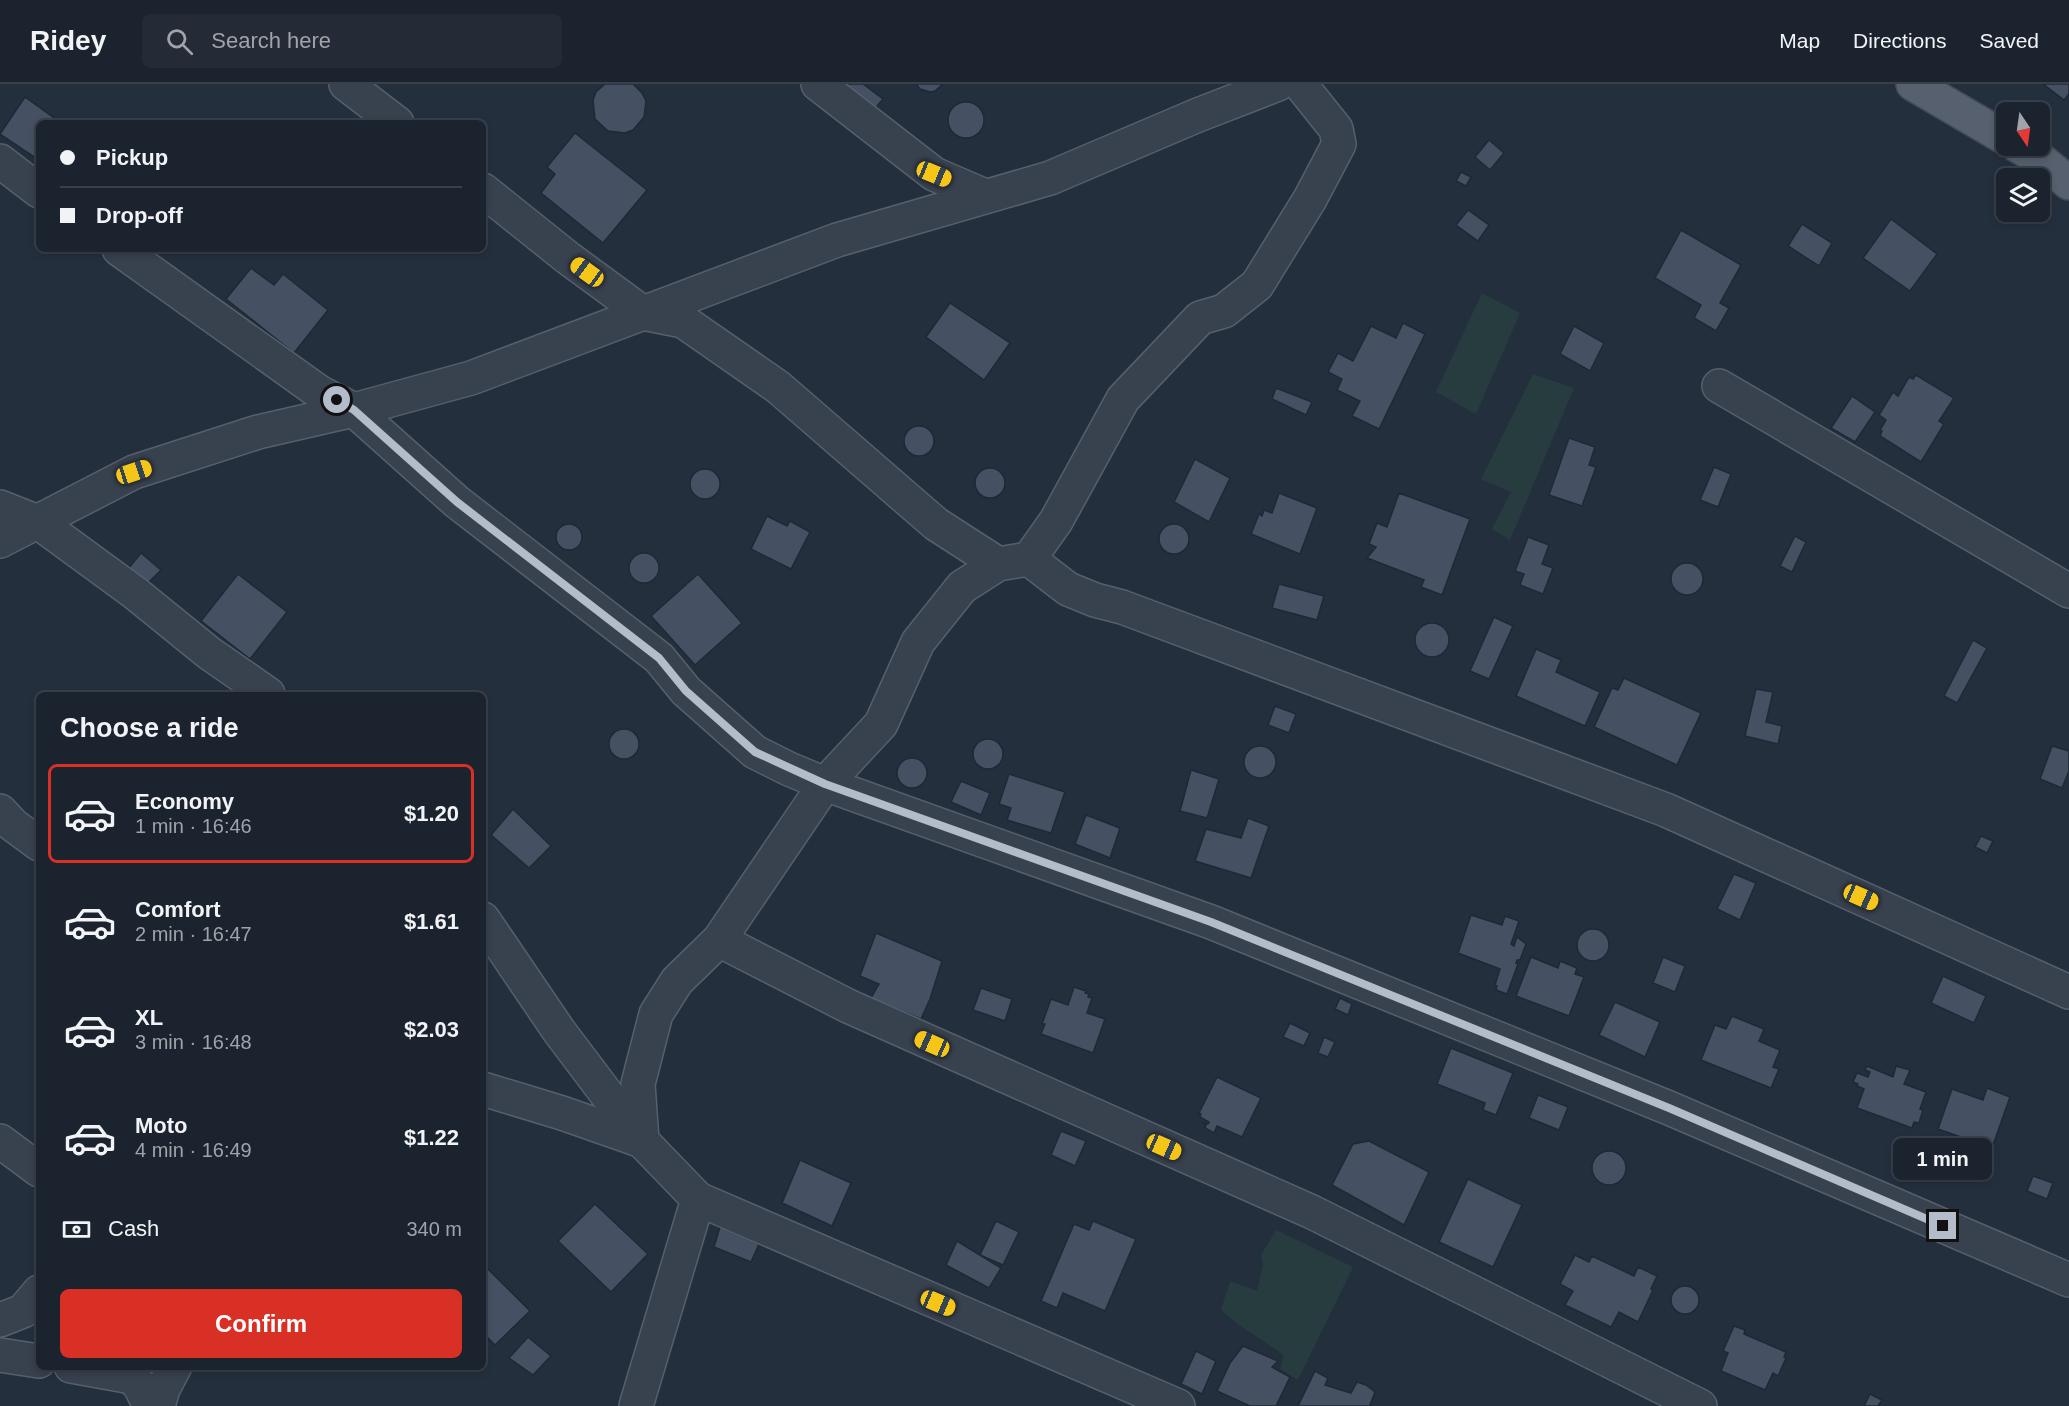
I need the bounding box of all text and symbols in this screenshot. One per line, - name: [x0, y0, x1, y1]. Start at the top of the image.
- search box: [142, 14, 562, 68]
- text: Ridey: [30, 25, 106, 56]
- icon: search: [163, 25, 196, 58]
- text: Search here: [211, 28, 331, 53]
- text: Map: [1779, 29, 1820, 52]
- text: Directions: [1853, 29, 1946, 52]
- text: Saved: [1979, 29, 2039, 52]
- north arrow: [1996, 102, 2050, 156]
- map controls: [1996, 102, 2050, 222]
- text: Pickup: [96, 145, 168, 170]
- car: [914, 159, 954, 189]
- button: layers: [1996, 168, 2050, 222]
- text: Drop-off: [96, 203, 183, 228]
- car: [567, 254, 607, 290]
- route start: [323, 386, 350, 413]
- car: [114, 458, 154, 486]
- text: Choose a ride: [60, 713, 239, 743]
- icon: car: [63, 787, 117, 841]
- text: Economy: [135, 789, 234, 814]
- text: $1.20: [404, 801, 459, 826]
- text: 1 min · 16:46: [135, 815, 252, 837]
- car: [1841, 881, 1881, 913]
- icon: car: [63, 895, 117, 949]
- text: Comfort: [135, 897, 221, 922]
- text: $1.61: [404, 909, 459, 934]
- text: 2 min · 16:47: [135, 923, 252, 945]
- icon: car: [63, 1003, 117, 1057]
- text: XL: [135, 1005, 163, 1030]
- text: $2.03: [404, 1017, 459, 1042]
- car: [912, 1028, 952, 1060]
- text: 3 min · 16:48: [135, 1031, 252, 1053]
- icon: car: [63, 1111, 117, 1165]
- text: Moto: [135, 1113, 188, 1138]
- text: $1.22: [404, 1125, 459, 1150]
- car: [1144, 1131, 1184, 1163]
- text: 4 min · 16:49: [135, 1139, 252, 1161]
- callout: 1 min: [1894, 1139, 1992, 1181]
- text: 1 min: [1916, 1148, 1969, 1170]
- route end: [1929, 1212, 1956, 1239]
- icon: cash: [60, 1213, 93, 1246]
- text: Cash: [108, 1216, 159, 1241]
- text: 340 m: [406, 1218, 462, 1240]
- car: [918, 1288, 958, 1318]
- button: Confirm: [60, 1289, 462, 1358]

